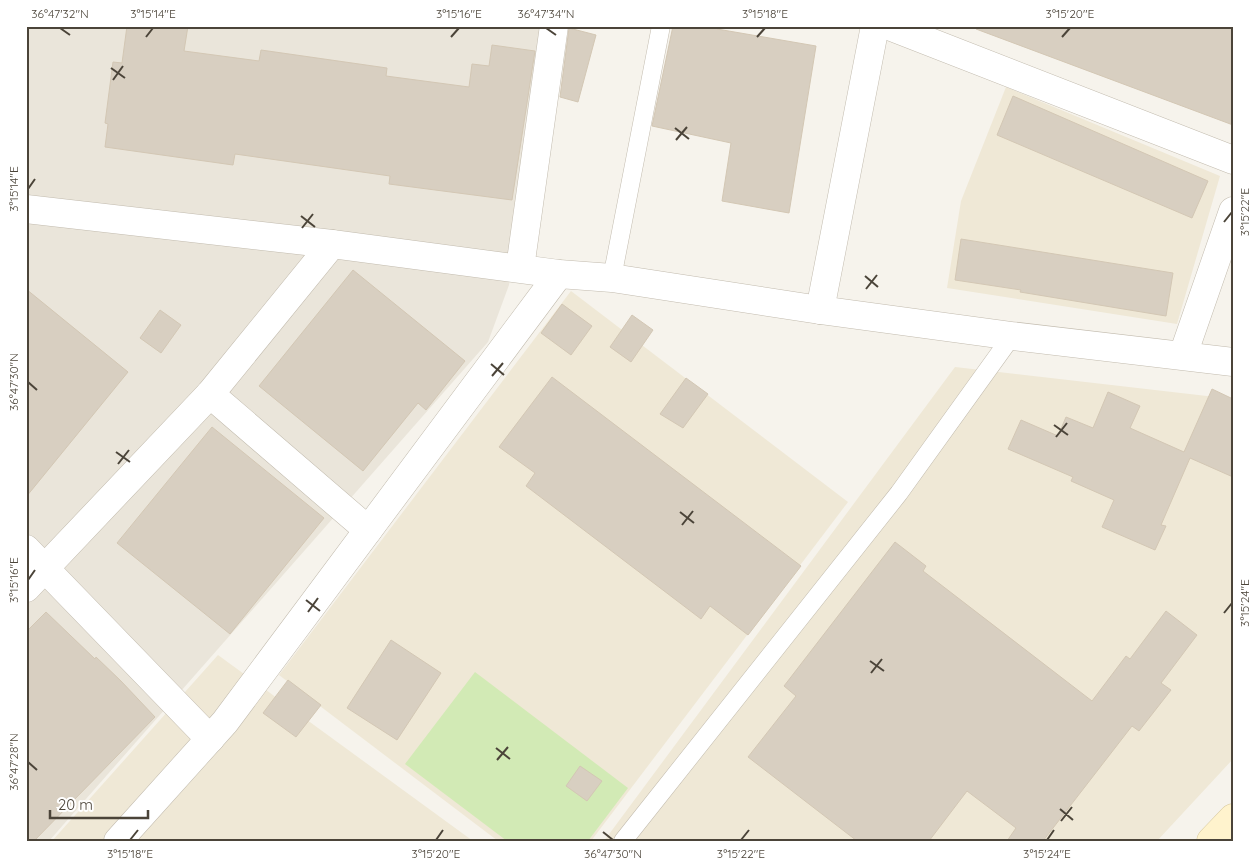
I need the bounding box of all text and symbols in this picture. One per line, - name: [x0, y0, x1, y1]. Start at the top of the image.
- text: 36°47'32"N: [31, 6, 89, 21]
- text: 3°15'14"E: [130, 6, 176, 21]
- text: 3°15'16"E: [436, 6, 482, 21]
- text: 36°47'34"N: [517, 6, 575, 21]
- text: 3°15'18"E: [742, 6, 788, 21]
- text: 3°15'20"E: [1046, 6, 1095, 21]
- text: 3°15'14"E: [6, 166, 21, 212]
- text: 3°15'22"E: [1237, 188, 1252, 236]
- text: 36°47'30"N: [6, 353, 21, 411]
- text: 3°15'16"E: [6, 557, 21, 603]
- text: 3°15'24"E: [1237, 579, 1252, 627]
- text: 36°47'28"N: [6, 733, 21, 791]
- scale bar: [50, 787, 148, 819]
- text: 20 m: [58, 795, 93, 814]
- text: 3°15'18"E: [107, 846, 153, 861]
- text: 3°15'20"E: [412, 846, 461, 861]
- text: 36°47'30"N: [584, 846, 642, 861]
- text: 3°15'22"E: [717, 846, 765, 861]
- text: 3°15'24"E: [1023, 846, 1071, 861]

